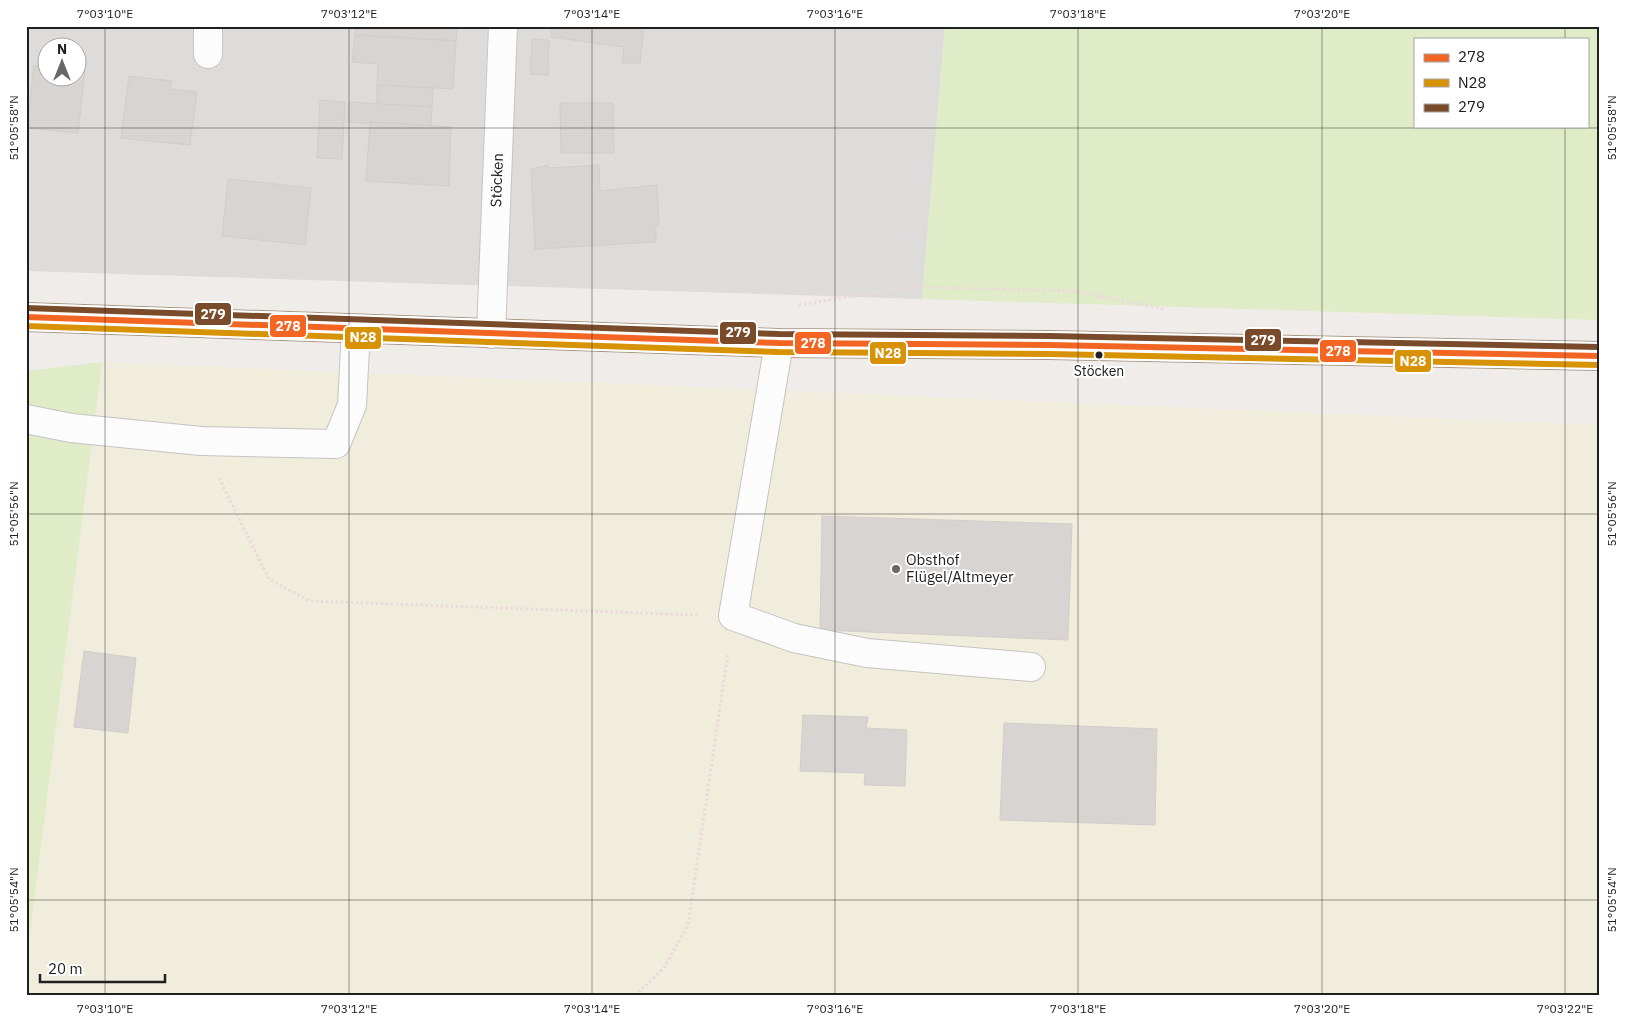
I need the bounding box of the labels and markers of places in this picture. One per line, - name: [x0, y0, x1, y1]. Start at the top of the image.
- marker: Stöcken: [1094, 350, 1104, 360]
- place label: Stöcken: [1074, 362, 1124, 380]
- place label: Obsthof Flügel/Altmeyer: [906, 550, 1014, 586]
- marker: Obsthof Flügel/Altmeyer: [890, 563, 902, 575]

